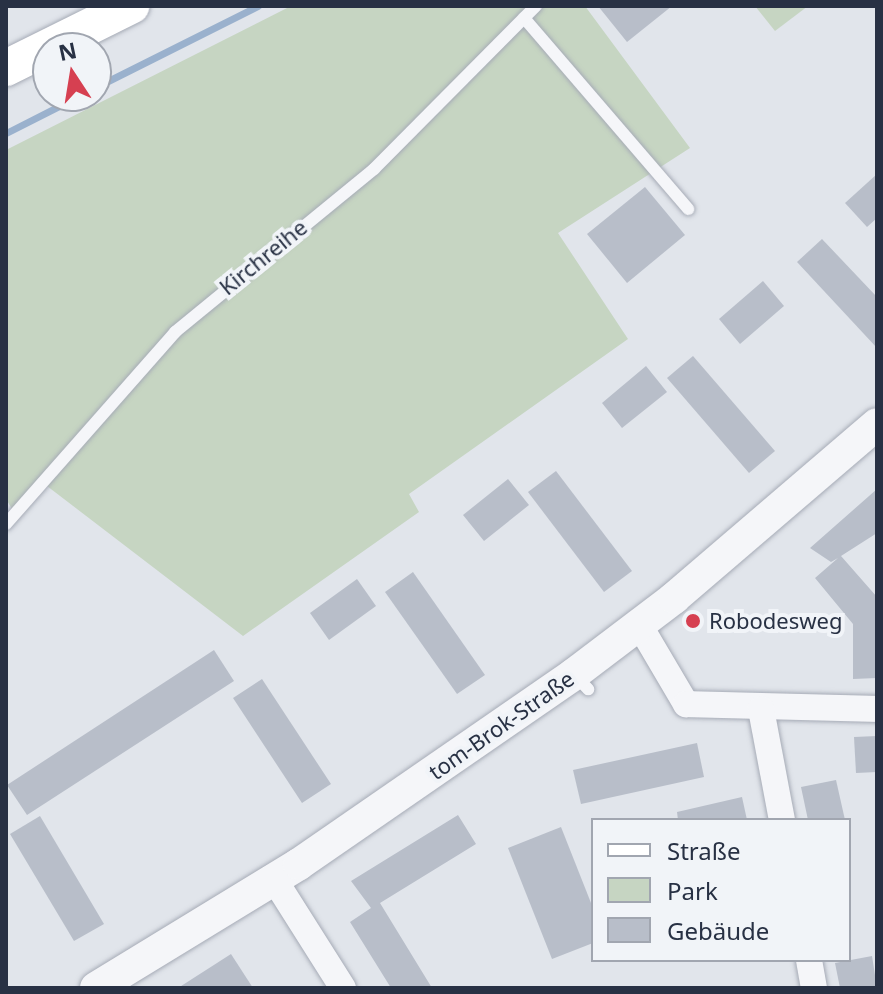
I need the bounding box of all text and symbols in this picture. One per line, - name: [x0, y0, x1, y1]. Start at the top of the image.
- north arrow: [32, 32, 112, 112]
- text: N: [56, 34, 79, 67]
- street label: Kirchreihe: [214, 214, 312, 300]
- place label: Robodesweg: [709, 608, 843, 634]
- marker: Robodesweg: [684, 612, 702, 630]
- street label: tom-Brok-Straße: [423, 665, 579, 785]
- legend: [591, 818, 851, 962]
- text: Straße: [667, 834, 740, 867]
- text: Park: [667, 874, 718, 907]
- text: Gebäude: [667, 914, 769, 947]

